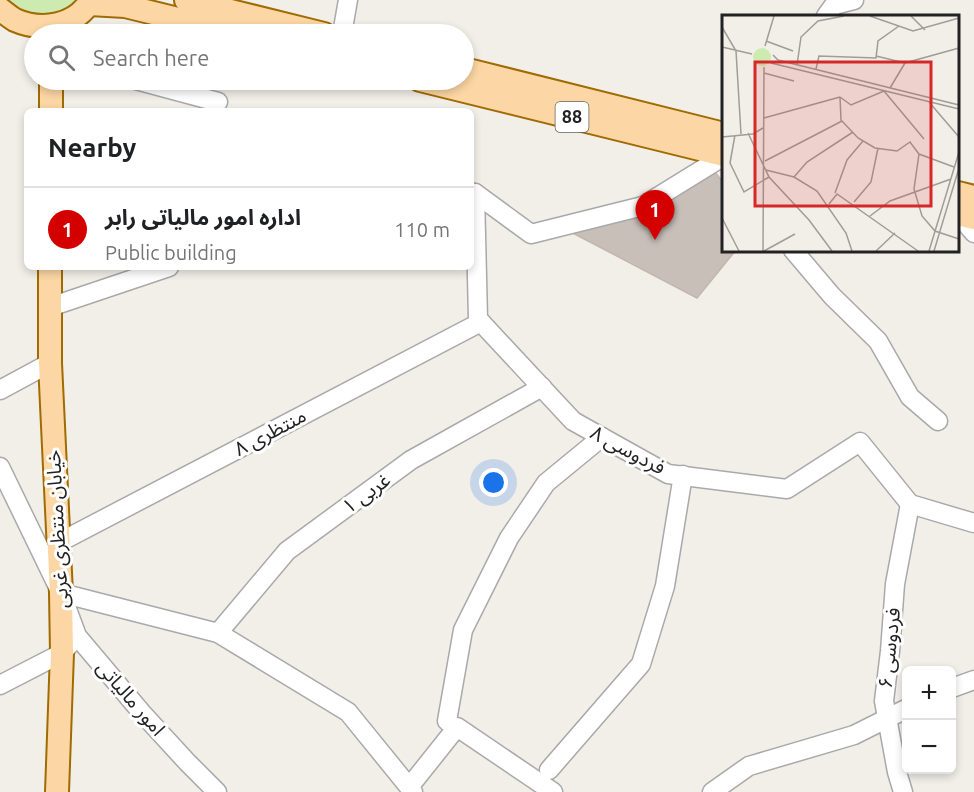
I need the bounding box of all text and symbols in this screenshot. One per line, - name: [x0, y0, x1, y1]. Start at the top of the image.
- inset map: [722, 15, 959, 252]
- search box: [24, 24, 474, 90]
- icon: search: [45, 41, 78, 74]
- text: Search here: [93, 45, 209, 70]
- road number: 88: [556, 102, 588, 132]
- text: Nearby: [48, 133, 136, 162]
- pin: 1: [636, 190, 674, 240]
- text: اداره امور مالیاتی رابر: [105, 204, 301, 229]
- text: 1: [62, 218, 73, 241]
- text: 110 m: [394, 218, 450, 241]
- text: Public building: [105, 241, 237, 264]
- street label: منتظری ۸: [230, 403, 310, 461]
- street label: فردوسی ۸: [587, 420, 670, 480]
- street label: خیابان منتظری غربی: [41, 449, 73, 609]
- street label: غربی ۱: [337, 468, 395, 518]
- your location: [479, 468, 508, 497]
- street label: فردوسی ۶: [873, 606, 905, 690]
- street label: امور مالیاتی: [92, 655, 170, 741]
- map controls: [902, 666, 956, 774]
- button: +: [902, 666, 956, 720]
- button: −: [902, 720, 956, 774]

